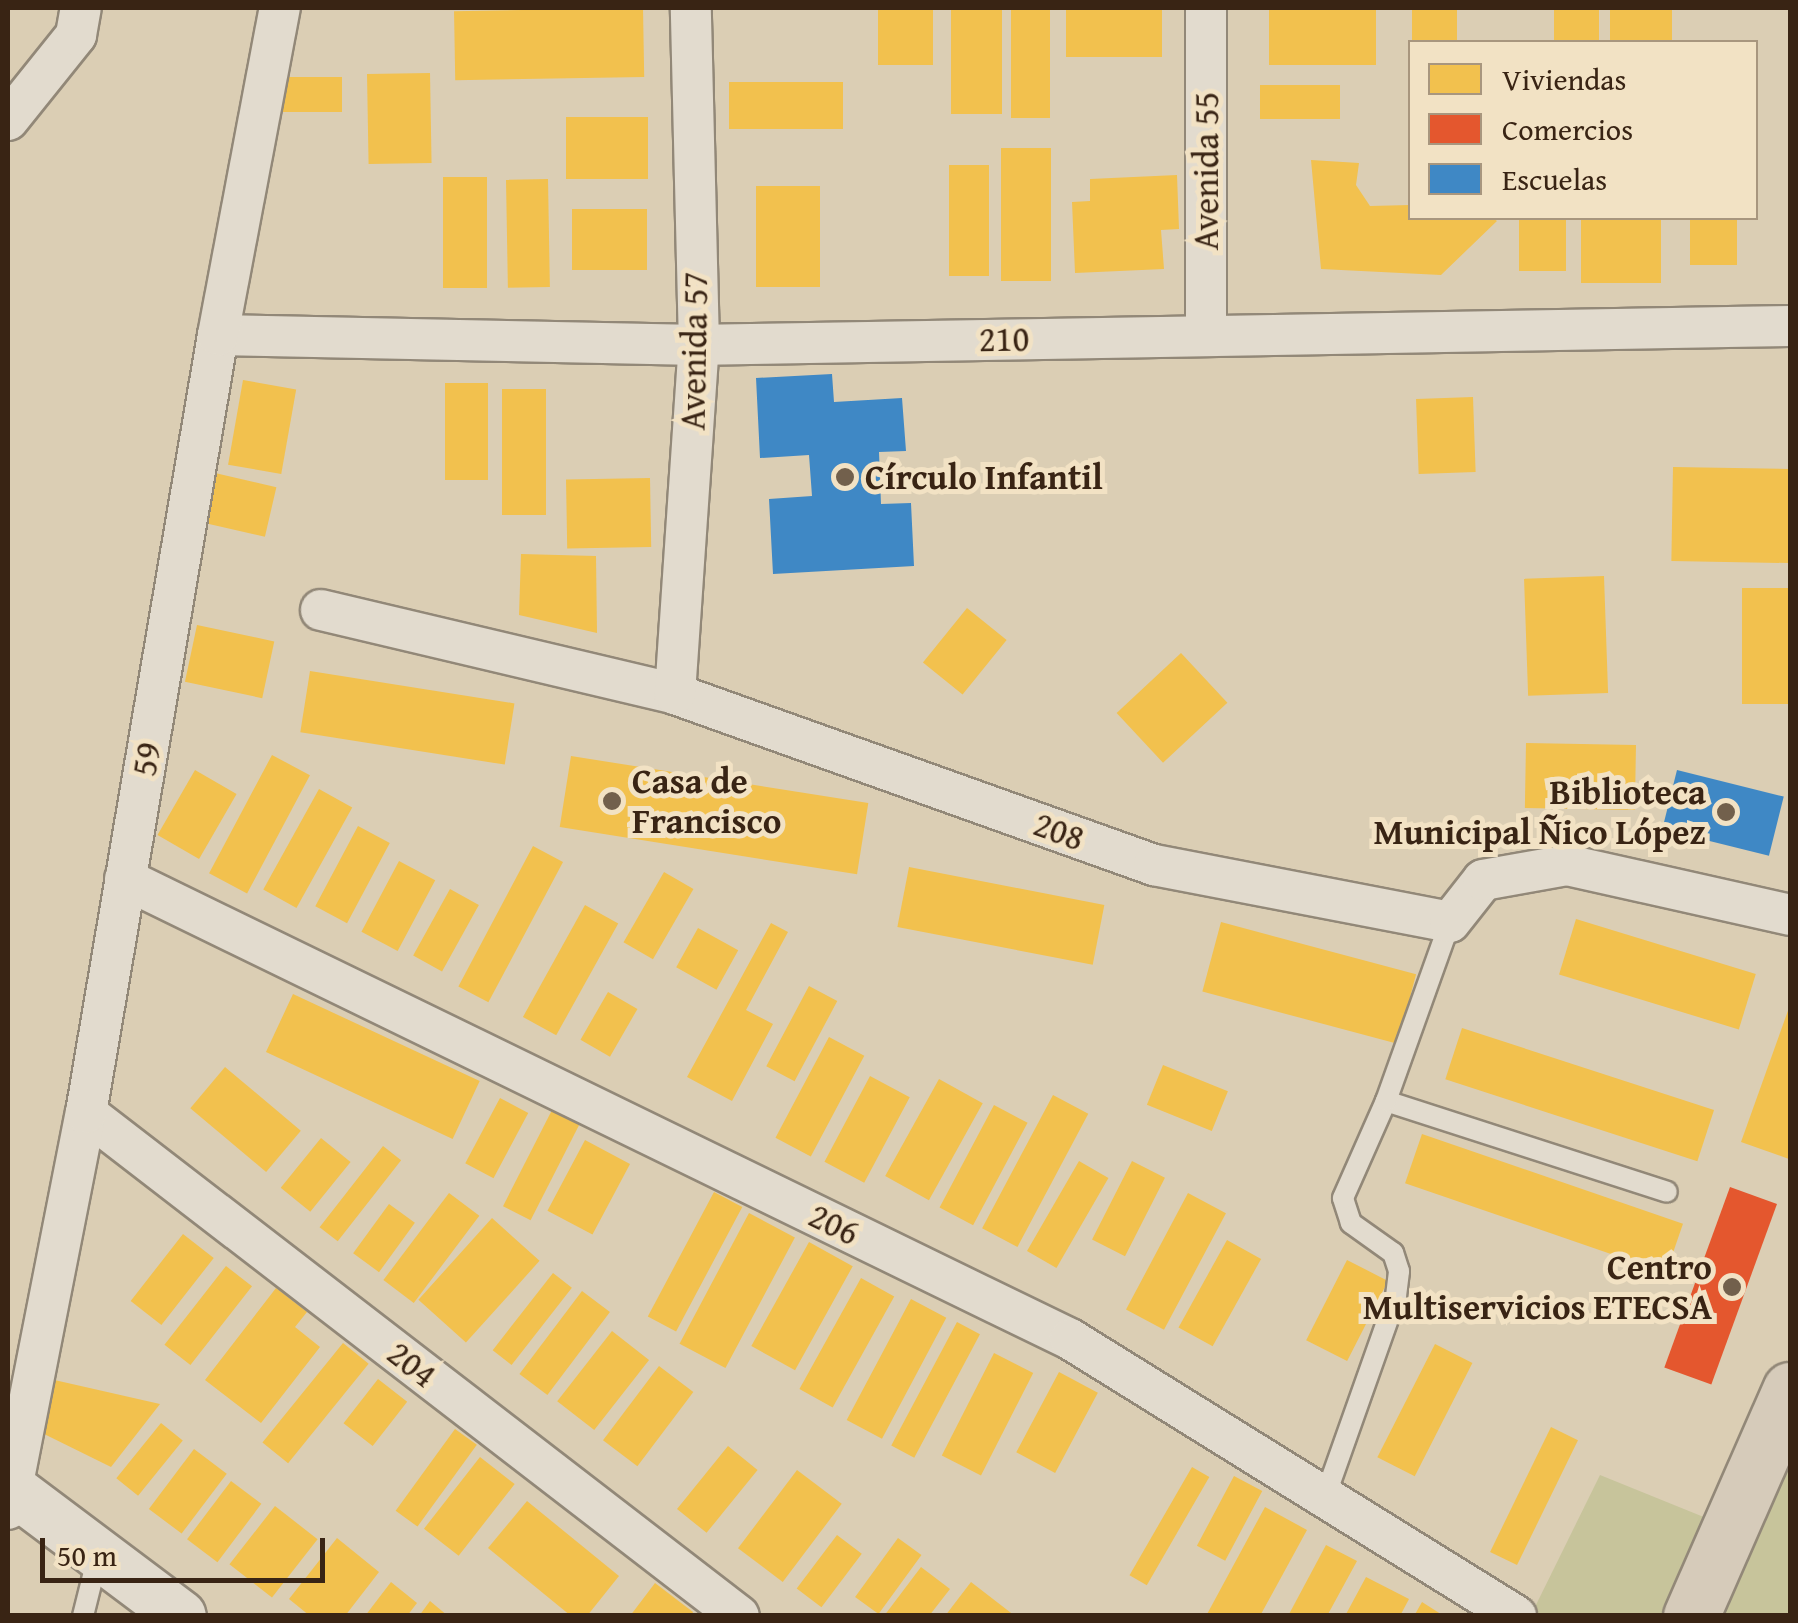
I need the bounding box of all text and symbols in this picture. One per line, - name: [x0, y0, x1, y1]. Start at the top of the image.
- legend: [1408, 40, 1758, 220]
- text: Viviendas: [1502, 57, 1626, 101]
- street label: Avenida 55: [1185, 92, 1227, 250]
- text: Comercios: [1502, 107, 1633, 151]
- text: Escuelas: [1502, 157, 1607, 201]
- street label: Avenida 57: [672, 271, 716, 431]
- street label: 210: [978, 318, 1030, 360]
- place label: Círculo Infantil: [865, 456, 1103, 498]
- marker: Círculo Infantil: [834, 466, 856, 488]
- street label: 59: [122, 739, 170, 779]
- place label: Casa de Francisco: [632, 760, 781, 842]
- place label: Biblioteca Municipal Ñico López: [1374, 771, 1706, 853]
- marker: Casa de Francisco: [601, 790, 623, 812]
- marker: Biblioteca Municipal Ñico López: [1715, 801, 1737, 823]
- street label: 208: [1028, 803, 1090, 859]
- street label: 206: [802, 1194, 866, 1254]
- place label: Centro Multiservicios ETECSA: [1363, 1246, 1712, 1328]
- marker: Centro Multiservicios ETECSA: [1721, 1276, 1743, 1298]
- street label: 204: [379, 1332, 445, 1396]
- scale bar: [45, 1518, 330, 1580]
- text: 50 m: [57, 1533, 117, 1577]

